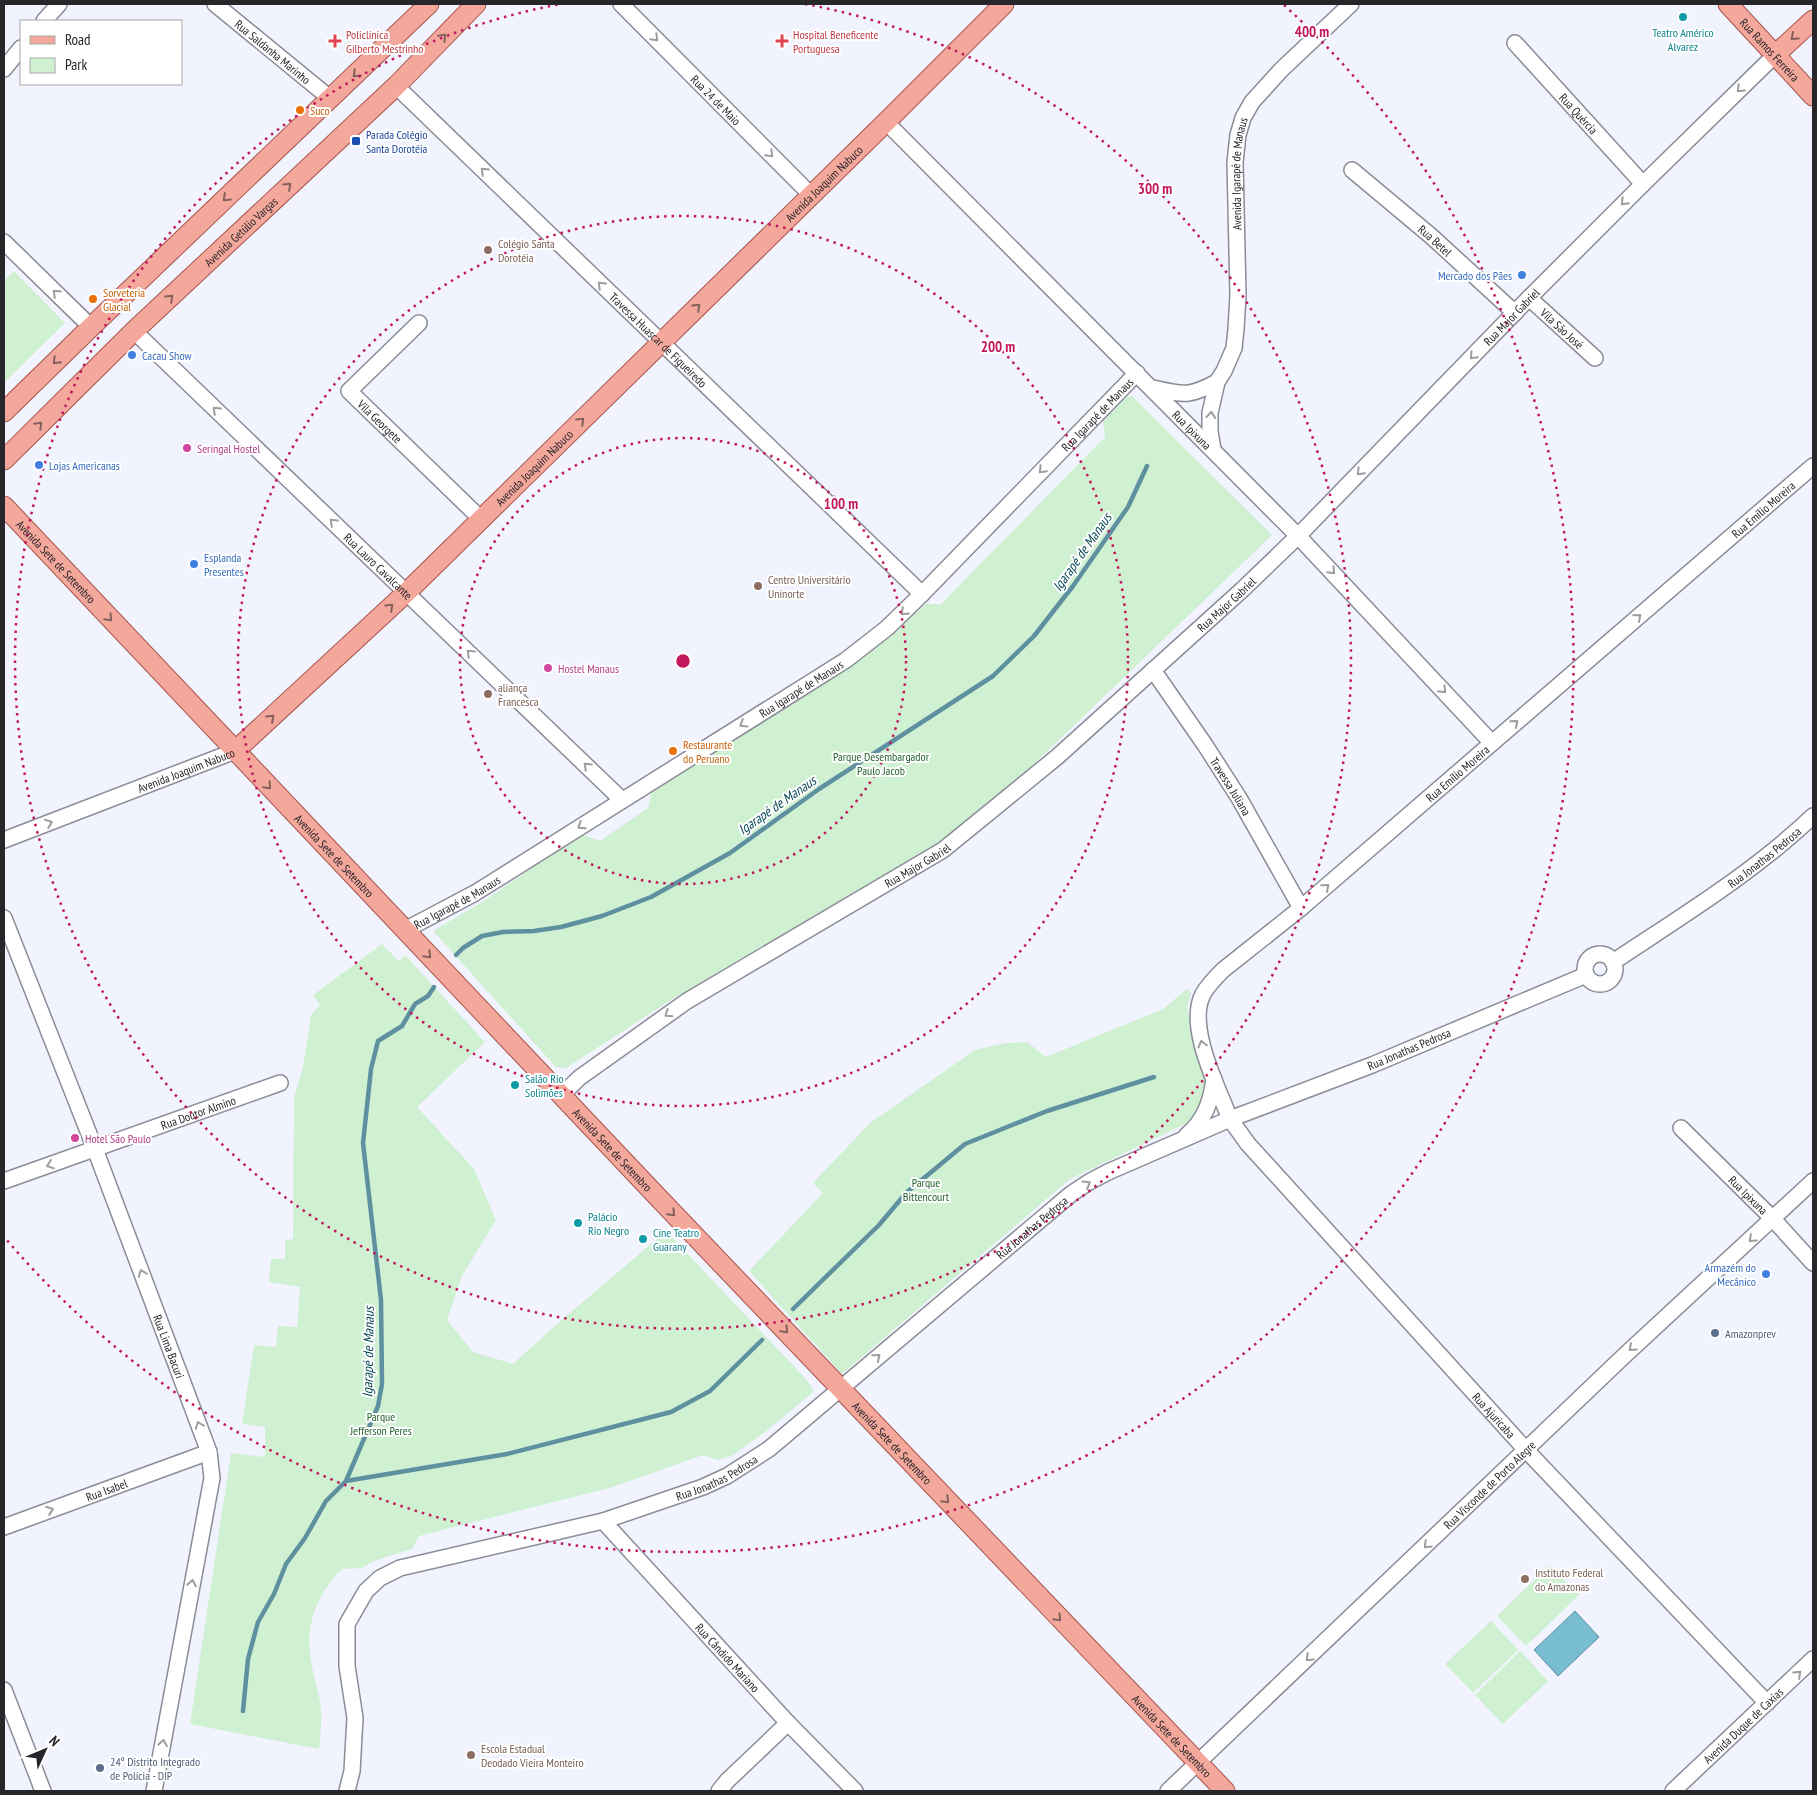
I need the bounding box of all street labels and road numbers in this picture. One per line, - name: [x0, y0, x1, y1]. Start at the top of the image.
- street label: Rua Ramos Ferreira: [1737, 15, 1803, 84]
- street label: Rua Saldanha Marinho: [232, 16, 314, 87]
- street label: Rua 24 de Maio: [688, 71, 744, 128]
- street label: Rua Quércia: [1556, 90, 1601, 137]
- street label: Avenida Igarapé de Manaus: [1227, 115, 1250, 230]
- street label: Avenida Joaquim Nabuco: [782, 142, 866, 224]
- street label: Avenida Getúlio Vargas: [201, 193, 280, 269]
- street label: Rua Betel: [1416, 221, 1455, 259]
- street label: Rua Major Gabriel: [1480, 285, 1542, 348]
- street label: Travessa Huascar de Figueiredo: [607, 289, 711, 390]
- street label: Vila São José: [1537, 304, 1587, 352]
- street label: Rua Igarapé de Manaus: [1058, 374, 1136, 454]
- street label: Vila Georgete: [354, 396, 405, 446]
- street label: Rua Ipixuna: [1169, 407, 1215, 453]
- street label: Avenida Joaquim Nabuco: [492, 426, 576, 509]
- street label: Rua Emílio Moreira: [1728, 478, 1798, 541]
- street label: Avenida Sete de Setembro: [13, 517, 99, 606]
- street label: Rua Lauro Cavalcante: [341, 530, 416, 602]
- street label: Rua Major Gabriel: [1194, 573, 1259, 635]
- street label: Rua Igarapé de Manaus: [756, 656, 846, 720]
- street label: Rua Emílio Moreira: [1422, 742, 1492, 805]
- street label: Avenida Joaquim Nabuco: [135, 744, 237, 795]
- street label: Travessa Juliana: [1207, 754, 1255, 818]
- street label: Avenida Sete de Setembro: [292, 811, 377, 900]
- street label: Rua Jonathas Pedrosa: [1724, 823, 1804, 890]
- street label: Rua Major Gabriel: [882, 840, 953, 890]
- street label: Rua Igarapé de Manaus: [411, 872, 503, 932]
- street label: Rua Jonathas Pedrosa: [1365, 1025, 1453, 1073]
- street label: Rua Doutor Almino: [159, 1092, 238, 1132]
- street label: Avenida Sete de Setembro: [570, 1105, 656, 1194]
- street label: Rua Ipixuna: [1726, 1172, 1771, 1218]
- street label: Rua Jonathas Pedrosa: [993, 1193, 1071, 1262]
- street label: Rua Lima Bacuri: [150, 1312, 188, 1380]
- street label: Rua Ajuricaba: [1470, 1389, 1519, 1441]
- street label: Avenida Sete de Setembro: [849, 1398, 935, 1487]
- street label: Rua Visconde de Porto Alegre: [1440, 1437, 1538, 1532]
- street label: Rua Jonathas Pedrosa: [674, 1451, 760, 1503]
- street label: Rua Isabel: [84, 1475, 129, 1504]
- street label: Rua Cândido Mariano: [693, 1620, 763, 1695]
- street label: Avenida Duque de Caxias: [1700, 1684, 1786, 1766]
- street label: Avenida Sete de Setembro: [1129, 1691, 1215, 1780]

